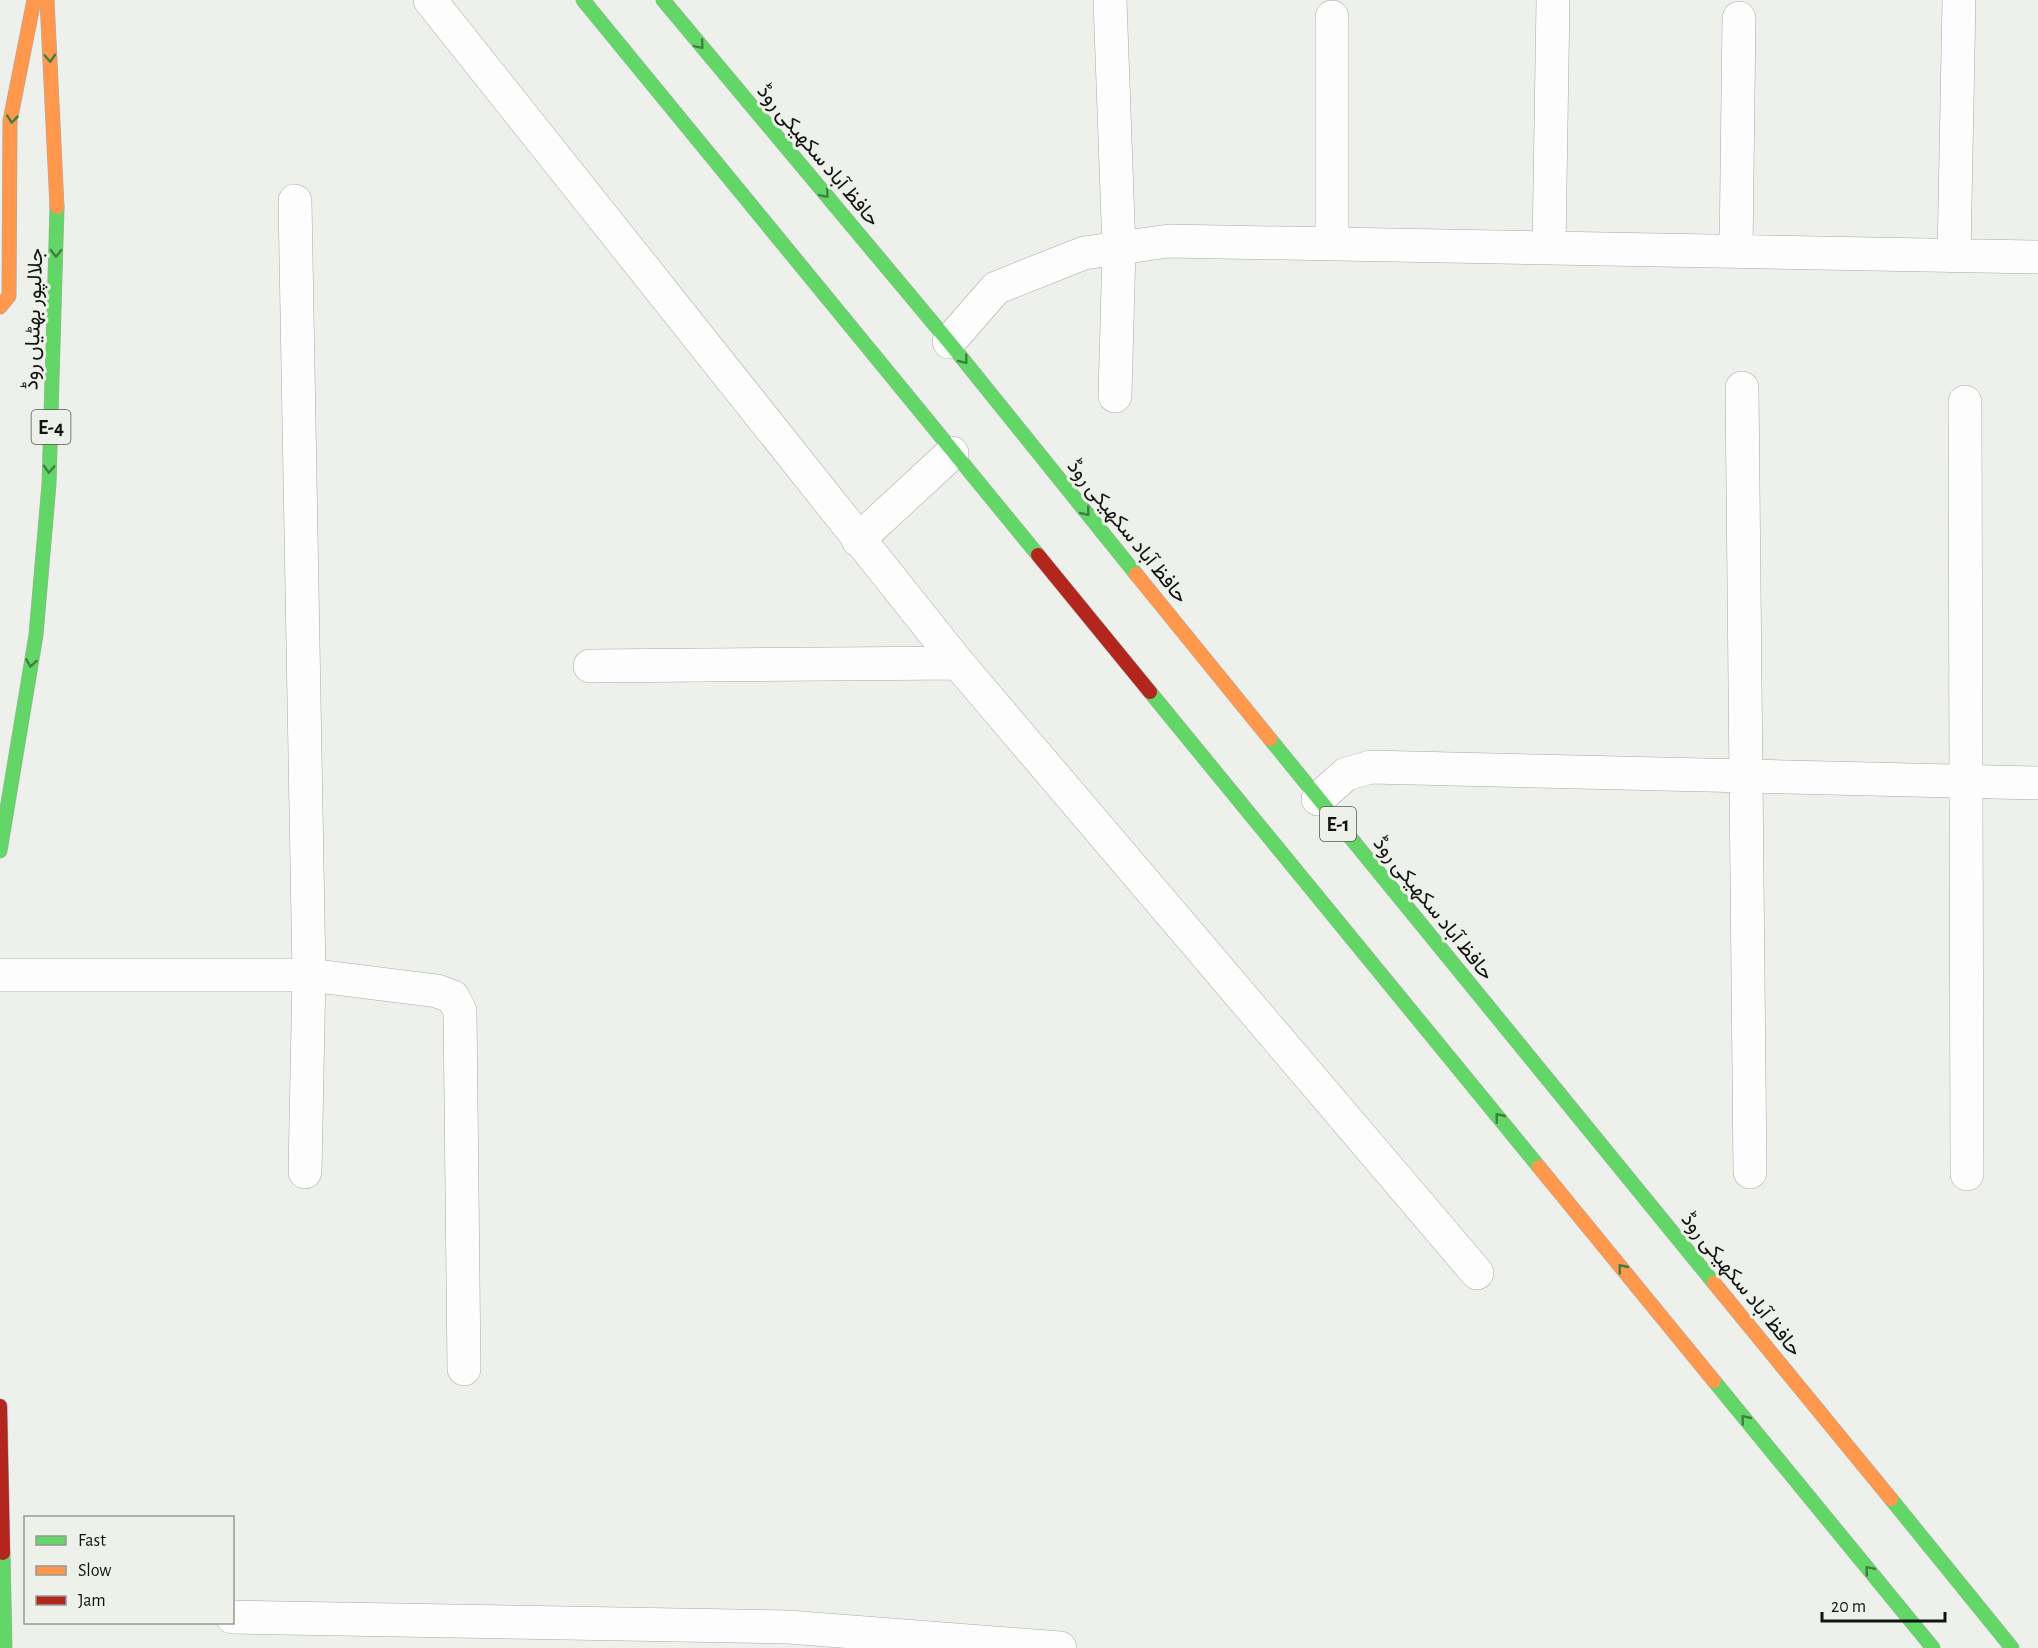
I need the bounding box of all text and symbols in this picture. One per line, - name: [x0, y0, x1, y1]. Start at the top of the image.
- one-way arrow: [693, 38, 704, 49]
- one-way arrow: [43, 54, 56, 63]
- street label: حافظ آباد سکھیکی روڈ: [752, 80, 885, 232]
- one-way arrow: [6, 115, 18, 124]
- one-way arrow: [818, 188, 829, 199]
- street label: جلالپور بھٹیاں روڈ: [20, 248, 49, 391]
- one-way arrow: [49, 249, 62, 258]
- one-way arrow: [956, 354, 967, 365]
- road number: E-4: [32, 410, 70, 444]
- street label: حافظ آباد سکھیکی روڈ: [1062, 455, 1193, 608]
- one-way arrow: [43, 465, 56, 474]
- one-way arrow: [1079, 505, 1090, 516]
- one-way arrow: [26, 659, 38, 668]
- road number: E-1: [1320, 807, 1356, 841]
- street label: حافظ آباد سکھیکی روڈ: [1368, 832, 1499, 985]
- one-way arrow: [1496, 1113, 1507, 1124]
- street label: حافظ آباد سکھیکی روڈ: [1676, 1208, 1807, 1361]
- one-way arrow: [1619, 1264, 1630, 1275]
- one-way arrow: [1742, 1415, 1753, 1426]
- legend: [24, 1516, 234, 1624]
- text: Fast: [78, 1532, 106, 1550]
- text: Slow: [78, 1562, 111, 1580]
- one-way arrow: [1865, 1566, 1876, 1577]
- scale bar: [1822, 1585, 1945, 1623]
- text: Jam: [78, 1592, 106, 1610]
- text: 20 m: [1831, 1598, 1866, 1616]

